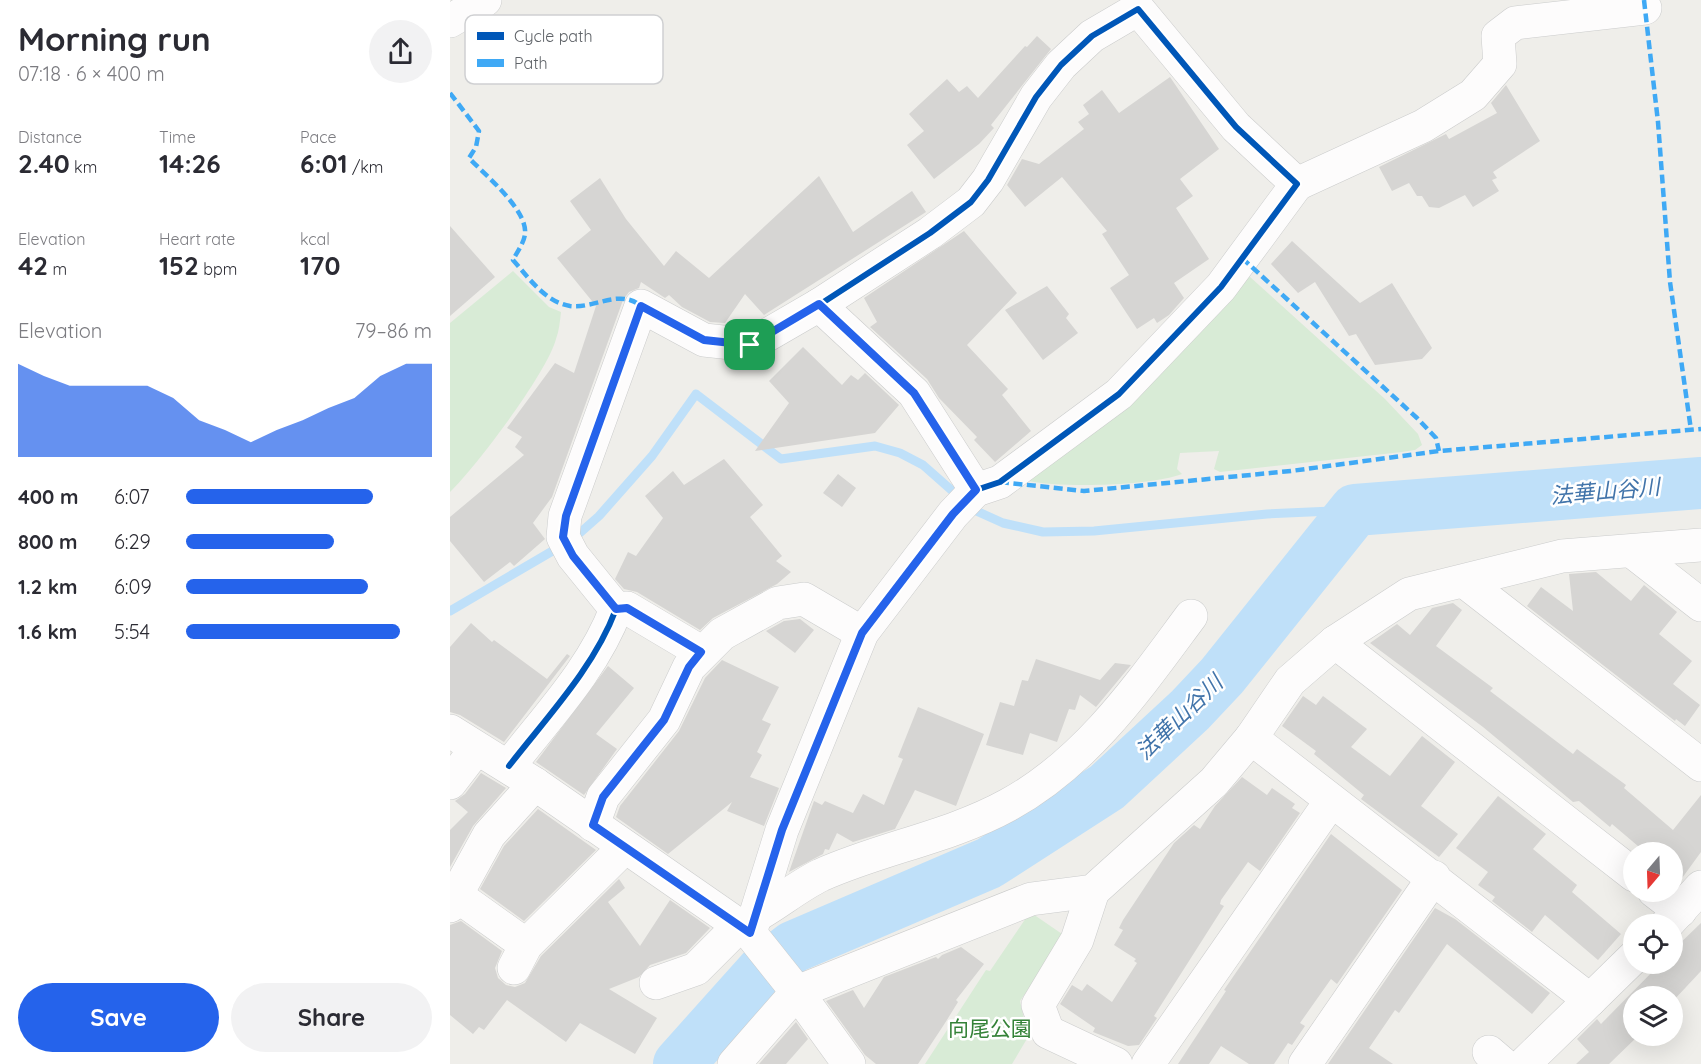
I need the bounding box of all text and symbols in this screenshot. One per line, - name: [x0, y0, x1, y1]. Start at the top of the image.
- legend: [465, 15, 663, 84]
- text: Morning run: [18, 18, 211, 59]
- button: share: [369, 20, 432, 83]
- text: Cycle path: [514, 26, 593, 46]
- text: Path: [514, 53, 548, 73]
- text: 07:18 · 6 × 400 m: [18, 61, 165, 86]
- text: Distance: [18, 127, 82, 147]
- text: Time: [159, 127, 196, 147]
- text: Pace: [300, 127, 336, 147]
- text: 2.40: [18, 147, 70, 180]
- text: 14:26: [159, 147, 221, 180]
- text: 6:01: [300, 147, 348, 180]
- text: km: [70, 157, 97, 177]
- text: /km: [348, 157, 383, 177]
- text: Elevation: [18, 229, 85, 249]
- text: Heart rate: [159, 229, 235, 249]
- text: kcal: [300, 229, 330, 249]
- text: 42: [18, 249, 48, 282]
- text: 152: [159, 249, 199, 282]
- text: 170: [300, 249, 340, 282]
- text: m: [48, 259, 67, 279]
- text: bpm: [199, 259, 237, 279]
- text: Elevation: [18, 318, 102, 343]
- text: 79–86 m: [355, 318, 432, 343]
- pin: [724, 319, 775, 370]
- icon: arrive: [733, 328, 766, 361]
- water label: 法華山谷川: [1549, 472, 1663, 510]
- text: 400 m: [18, 484, 78, 509]
- text: 6:07: [114, 484, 150, 509]
- text: 800 m: [18, 529, 78, 554]
- text: 6:29: [114, 529, 151, 554]
- text: 1.2 km: [18, 574, 78, 599]
- text: 6:09: [114, 574, 152, 599]
- text: 1.6 km: [18, 619, 77, 644]
- text: 5:54: [114, 619, 150, 644]
- water label: 法華山谷川: [1130, 667, 1230, 765]
- north arrow: [1623, 842, 1683, 902]
- map controls: [1623, 842, 1683, 1046]
- button: locate: [1623, 914, 1683, 974]
- button: Save: [18, 983, 219, 1052]
- button: Share: [231, 983, 432, 1052]
- button: layers: [1623, 986, 1683, 1046]
- park label: 向尾公園: [948, 1015, 1032, 1041]

